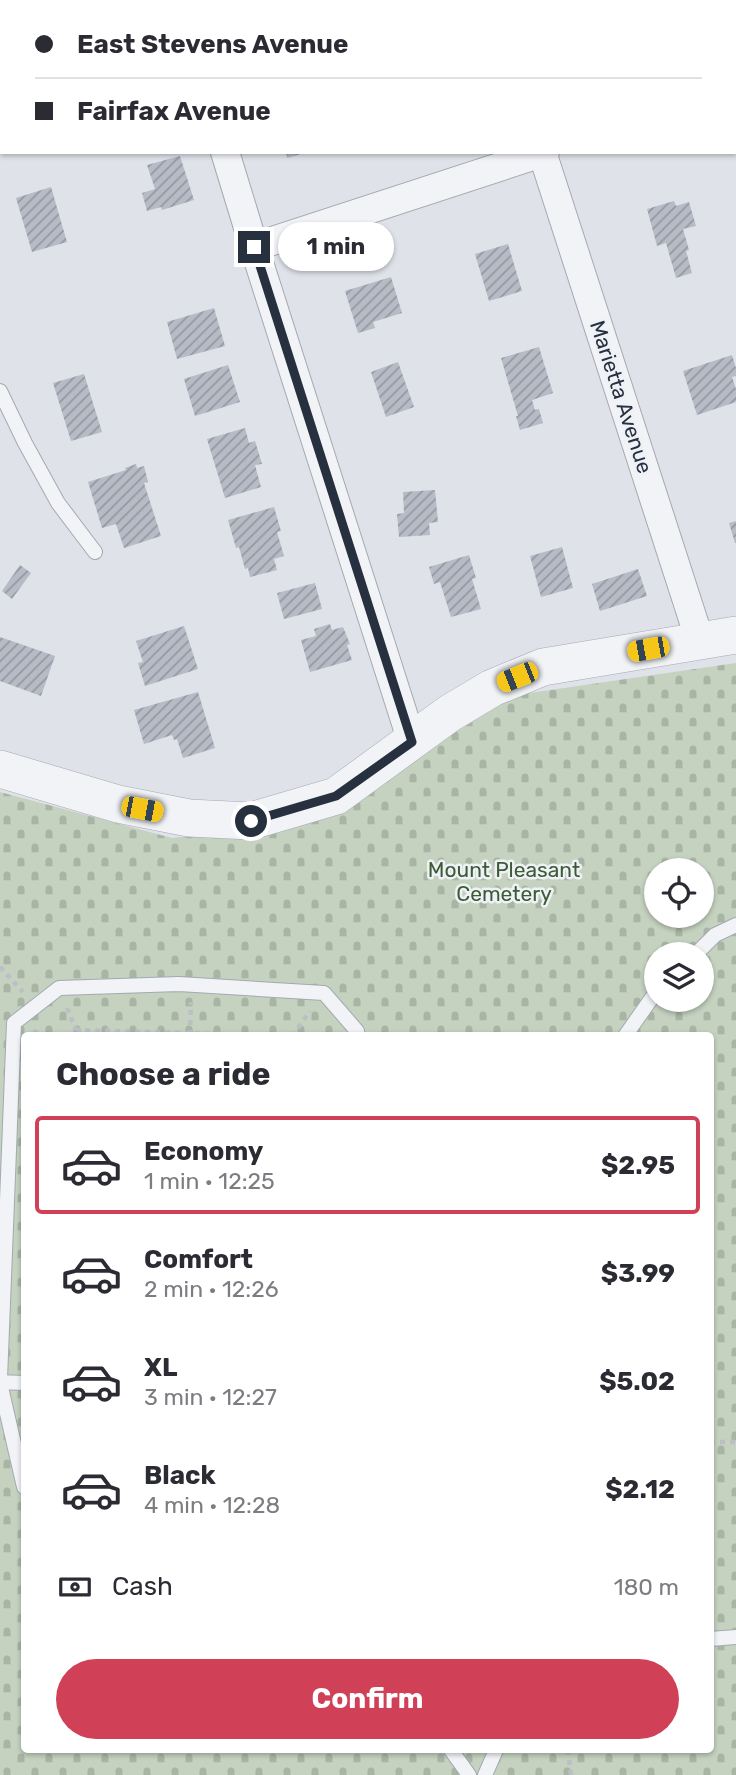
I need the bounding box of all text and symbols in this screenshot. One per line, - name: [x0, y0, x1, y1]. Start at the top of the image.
- text: East Stevens Avenue: [77, 29, 348, 60]
- text: Fairfax Avenue: [77, 96, 271, 127]
- callout: 1 min: [278, 222, 394, 272]
- route end: [238, 231, 270, 263]
- text: 1 min: [307, 232, 365, 260]
- street label: Marietta Avenue: [585, 317, 658, 476]
- car: [626, 635, 671, 663]
- car: [494, 659, 541, 695]
- car: [120, 795, 165, 823]
- route start: [235, 805, 267, 837]
- park label: Mount Pleasant Cemetery: [428, 857, 580, 906]
- map controls: [644, 858, 714, 1012]
- button: locate: [644, 858, 714, 928]
- button: layers: [644, 942, 714, 1012]
- text: Choose a ride: [56, 1055, 270, 1093]
- icon: car: [60, 1134, 123, 1197]
- text: Economy: [144, 1136, 263, 1167]
- text: $2.95: [601, 1150, 675, 1181]
- text: 1 min · 12:25: [144, 1167, 275, 1195]
- icon: car: [60, 1242, 123, 1305]
- text: Comfort: [144, 1244, 253, 1275]
- text: $3.99: [601, 1258, 675, 1289]
- text: 2 min · 12:26: [144, 1275, 279, 1303]
- icon: car: [60, 1350, 123, 1413]
- text: XL: [144, 1352, 177, 1383]
- text: $5.02: [599, 1366, 675, 1397]
- text: 3 min · 12:27: [144, 1383, 277, 1411]
- icon: car: [60, 1458, 123, 1521]
- text: Black: [144, 1460, 216, 1491]
- text: $2.12: [605, 1474, 675, 1505]
- text: 4 min · 12:28: [144, 1491, 280, 1519]
- icon: cash: [56, 1568, 94, 1606]
- text: Cash: [112, 1571, 173, 1602]
- text: 180 m: [614, 1573, 679, 1601]
- button: Confirm: [56, 1659, 679, 1739]

